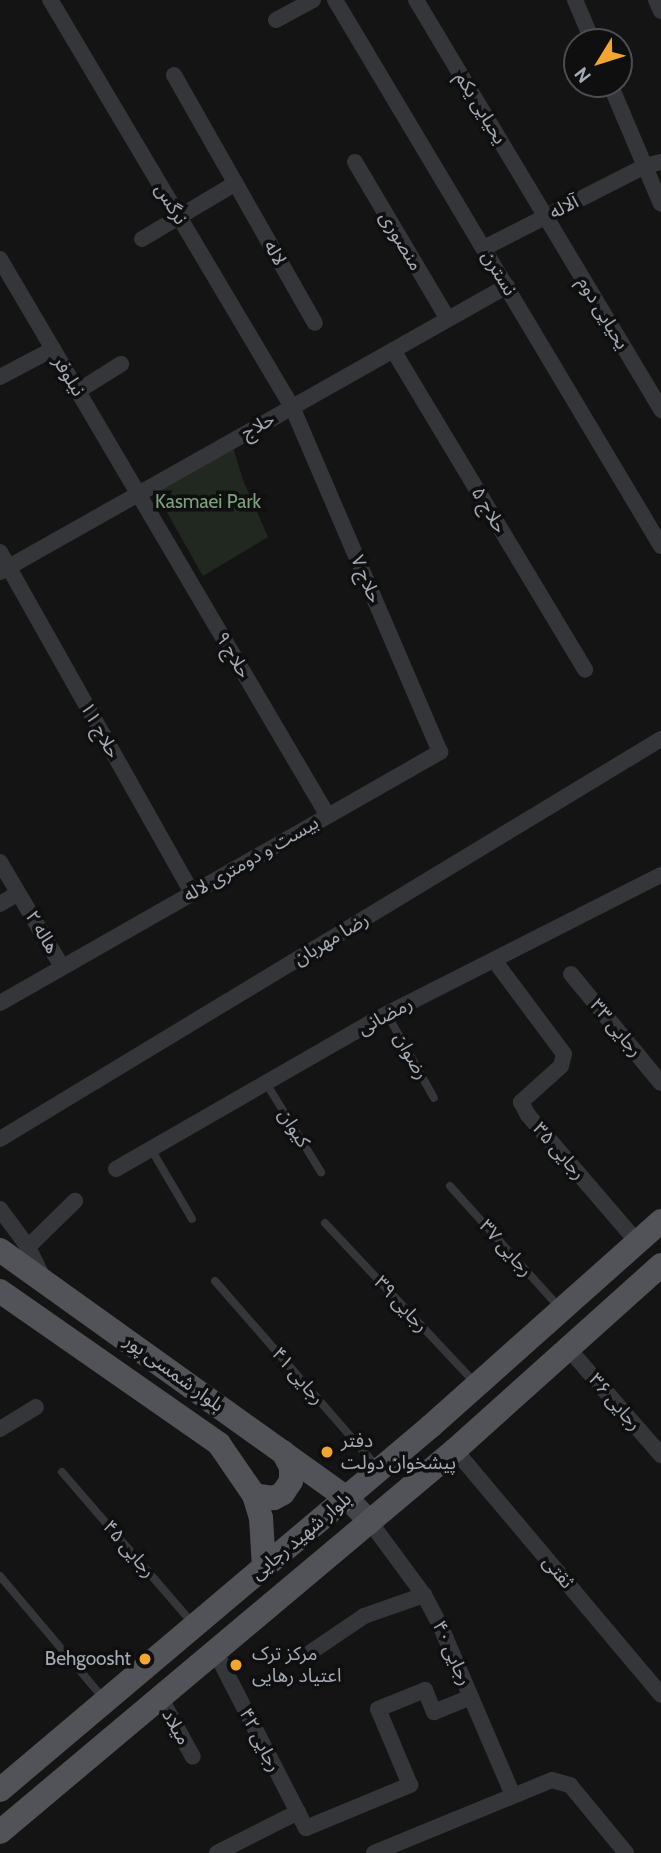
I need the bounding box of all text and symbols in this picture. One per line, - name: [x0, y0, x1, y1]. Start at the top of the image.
- north arrow: [563, 28, 633, 98]
- text: N: [569, 63, 596, 87]
- street label: یحیایی یکم: [451, 68, 511, 148]
- street label: نرگس: [150, 179, 192, 229]
- street label: آلاله: [546, 190, 582, 224]
- street label: منصوری: [375, 207, 427, 275]
- street label: لاله: [259, 236, 291, 270]
- street label: نسترن: [477, 246, 521, 300]
- street label: یحیایی دوم: [572, 272, 634, 354]
- street label: نیلوفر: [48, 352, 90, 400]
- street label: حلاج: [237, 408, 279, 444]
- street label: حلاج ۵: [466, 483, 512, 537]
- park label: Kasmaei Park: [155, 491, 261, 513]
- street label: حلاج ۷: [346, 552, 386, 606]
- street label: حلاج ۹: [210, 628, 256, 682]
- street label: حلاج ۱۱: [75, 698, 125, 762]
- street label: بیست و دومتری لاله: [179, 811, 323, 907]
- street label: هاله ۲: [20, 907, 64, 957]
- street label: رضا مهربان: [289, 908, 373, 970]
- street label: رمضانی: [354, 992, 416, 1040]
- street label: رجایی ۳۳: [585, 994, 647, 1062]
- street label: رضوان: [389, 1029, 433, 1083]
- street label: کیوان: [273, 1104, 315, 1152]
- street label: رجایی ۳۵: [528, 1118, 590, 1184]
- street label: رجایی ۳۷: [475, 1215, 537, 1281]
- street label: رجایی ۳۹: [369, 1271, 433, 1337]
- street label: بلوار شمسی پور: [120, 1329, 228, 1417]
- street label: رجایی ۴۱: [267, 1343, 329, 1409]
- street label: رجایی ۳۶: [584, 1369, 646, 1435]
- place label: دفتر پیشخوان دولت: [341, 1430, 456, 1474]
- marker: دفتر پیشخوان دولت: [319, 1444, 335, 1460]
- street label: بلوار شهید رجایی: [246, 1487, 356, 1585]
- street label: رجایی ۴۵: [98, 1516, 160, 1582]
- street label: ثقتی: [538, 1551, 578, 1593]
- street label: رجایی ۴۰: [428, 1617, 476, 1689]
- place label: مرکز ترک اعتیاد رهایی: [252, 1643, 341, 1687]
- place label: Behgoosht: [45, 1648, 131, 1670]
- marker: Behgoosht: [137, 1651, 153, 1667]
- marker: مرکز ترک اعتیاد رهایی: [226, 1655, 246, 1675]
- street label: رجایی ۴۲: [234, 1704, 286, 1776]
- street label: میلاد: [157, 1705, 195, 1749]

